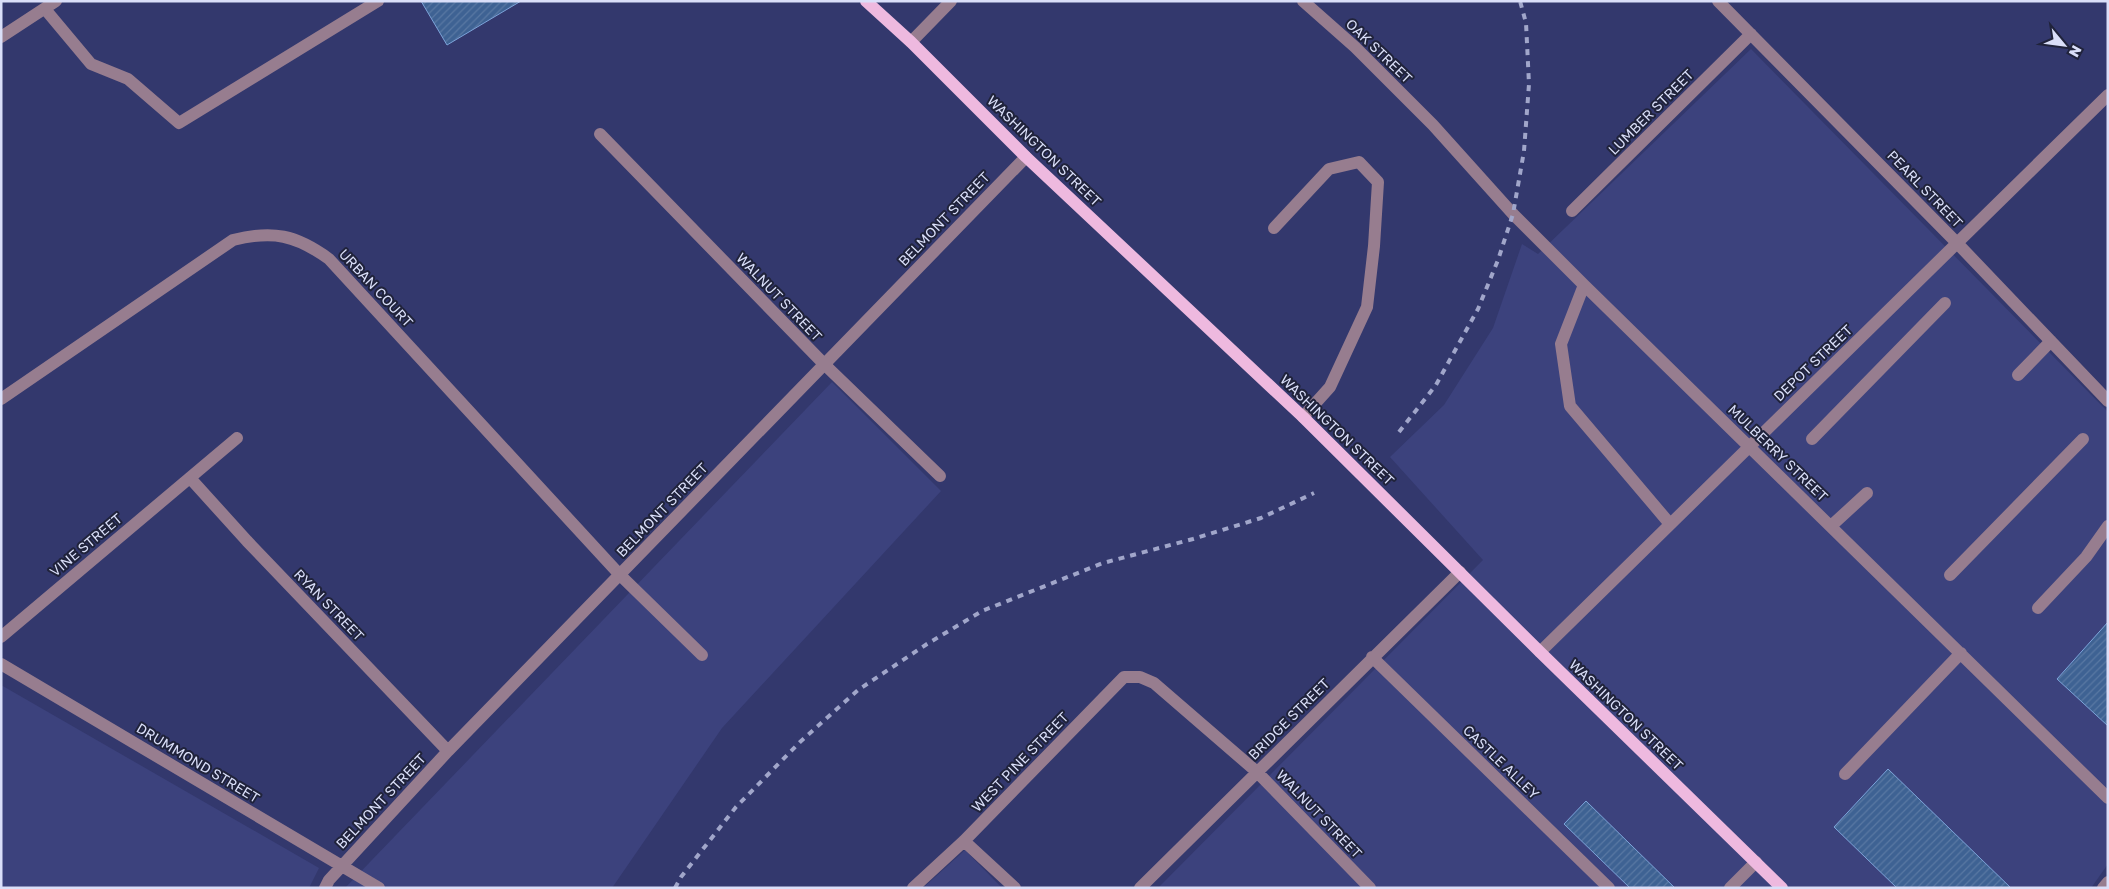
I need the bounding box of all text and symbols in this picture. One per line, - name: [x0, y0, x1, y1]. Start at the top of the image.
- street label: OAK STREET: [1343, 15, 1416, 87]
- north arrow: [2039, 20, 2089, 70]
- text: N: [2066, 43, 2086, 60]
- street label: LUMBER STREET: [1604, 65, 1697, 158]
- street label: WASHINGTON STREET: [984, 92, 1105, 210]
- street label: PEARL STREET: [1884, 146, 1967, 231]
- street label: BELMONT STREET: [894, 168, 993, 269]
- street label: URBAN COURT: [336, 245, 417, 330]
- street label: WALNUT STREET: [733, 249, 826, 344]
- street label: DEPOT STREET: [1770, 321, 1856, 404]
- street label: WASHINGTON STREET: [1277, 371, 1398, 489]
- street label: MULBERRY STREET: [1725, 401, 1832, 505]
- street label: BELMONT STREET: [612, 459, 711, 560]
- street label: VINE STREET: [46, 509, 126, 580]
- street label: RYAN STREET: [291, 565, 368, 644]
- street label: WASHINGTON STREET: [1566, 656, 1687, 774]
- street label: BRIDGE STREET: [1244, 674, 1333, 763]
- street label: WEST PINE STREET: [968, 708, 1072, 815]
- street label: DRUMMOND STREET: [134, 719, 263, 806]
- street label: CASTLE ALLEY: [1460, 721, 1543, 802]
- street label: BELMONT STREET: [332, 749, 429, 852]
- street label: WALNUT STREET: [1273, 766, 1366, 861]

